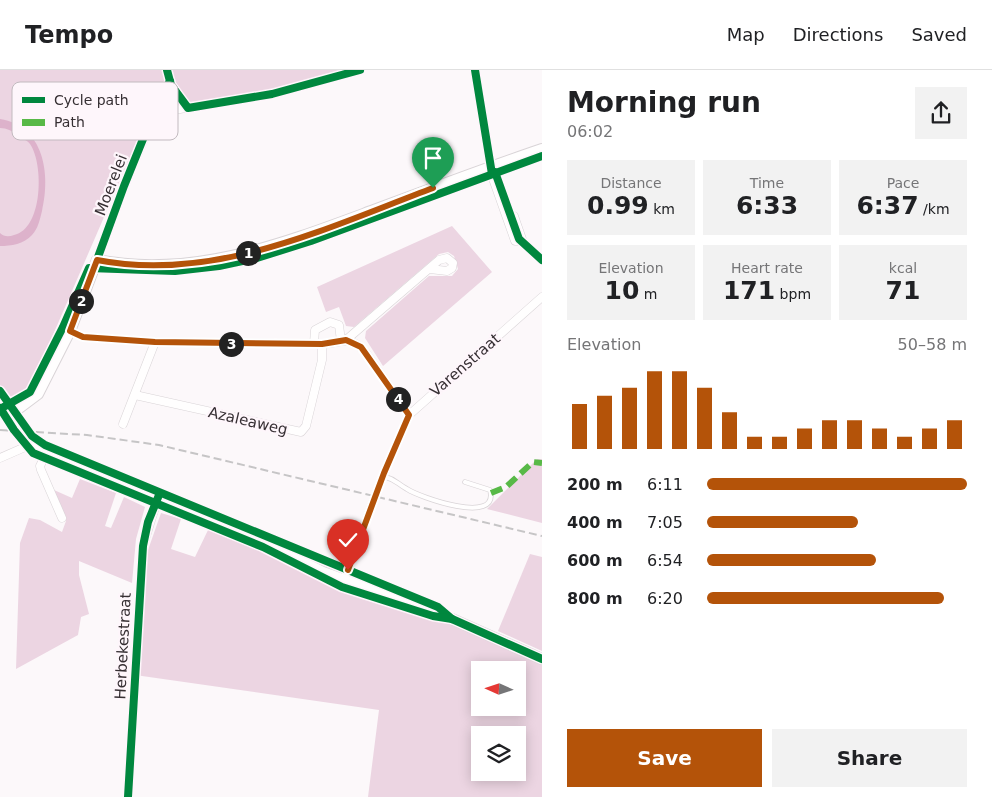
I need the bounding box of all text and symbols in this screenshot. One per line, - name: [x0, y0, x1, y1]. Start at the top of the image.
- text: Tempo: [25, 21, 113, 49]
- text: Map: [727, 24, 765, 45]
- text: Directions: [793, 24, 883, 45]
- text: Saved: [911, 24, 967, 45]
- legend: [12, 82, 178, 140]
- text: Morning run: [567, 86, 761, 119]
- button: share: [915, 87, 967, 139]
- text: Cycle path: [54, 92, 129, 108]
- text: Path: [54, 114, 85, 130]
- text: 06:02: [567, 122, 613, 141]
- pin: [412, 137, 454, 188]
- icon: arrive: [419, 144, 447, 172]
- street label: Moerelei: [91, 152, 131, 218]
- text: Distance: [600, 175, 662, 191]
- text: Time: [750, 175, 784, 191]
- text: Pace: [887, 175, 919, 191]
- text: 0.99: [587, 191, 649, 220]
- text: 6:33: [736, 191, 798, 220]
- text: 6:37: [856, 191, 919, 220]
- text: km: [649, 201, 675, 217]
- text: /km: [919, 201, 950, 217]
- pin: 1: [236, 240, 260, 266]
- text: 1: [244, 245, 253, 261]
- text: Elevation: [598, 260, 664, 276]
- text: Heart rate: [731, 260, 803, 276]
- text: kcal: [889, 260, 917, 276]
- text: 10: [605, 276, 639, 305]
- text: 171: [723, 276, 775, 305]
- text: 71: [886, 276, 920, 305]
- text: m: [639, 286, 657, 302]
- text: bpm: [775, 286, 811, 302]
- pin: 2: [68, 288, 94, 314]
- text: 2: [77, 293, 86, 309]
- street label: Varenstraat: [426, 330, 504, 400]
- pin: 3: [218, 332, 244, 356]
- text: Elevation: [567, 335, 641, 354]
- text: 50–58 m: [898, 335, 967, 354]
- text: 3: [227, 336, 236, 352]
- pin: 4: [386, 386, 410, 412]
- text: 4: [394, 391, 403, 407]
- street label: Azaleaweg: [207, 403, 289, 439]
- text: 200 m: [567, 475, 623, 494]
- text: 6:11: [647, 475, 683, 494]
- text: 400 m: [567, 513, 623, 532]
- text: 7:05: [647, 513, 683, 532]
- pin: [327, 519, 369, 570]
- icon: check: [334, 526, 362, 554]
- text: 600 m: [567, 551, 623, 570]
- text: 6:54: [647, 551, 683, 570]
- text: 800 m: [567, 589, 623, 608]
- text: 6:20: [647, 589, 683, 608]
- street label: Herbekestraat: [111, 592, 135, 700]
- north arrow: [471, 661, 526, 716]
- map controls: [471, 661, 526, 781]
- button: layers: [471, 726, 526, 781]
- button: Save: [567, 729, 762, 787]
- button: Share: [772, 729, 967, 787]

